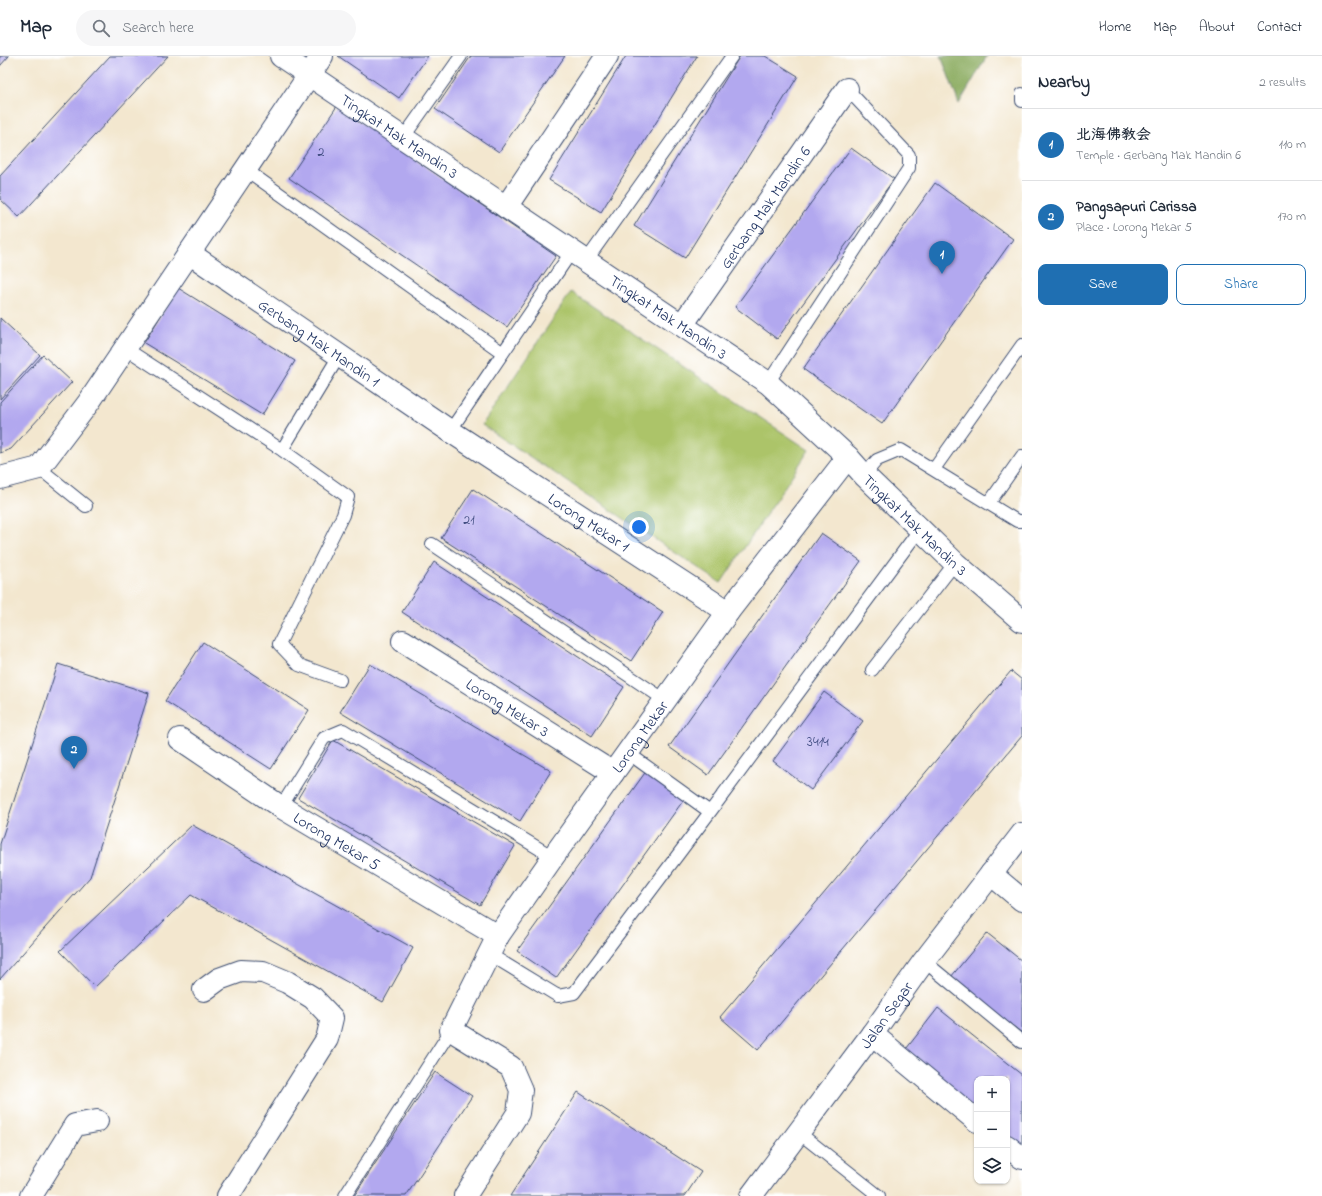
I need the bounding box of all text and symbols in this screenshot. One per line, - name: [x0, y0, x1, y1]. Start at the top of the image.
- search box: [76, 10, 356, 46]
- text: Map: [20, 14, 52, 41]
- icon: search: [90, 17, 112, 39]
- text: Search here: [122, 17, 194, 39]
- text: Home: [1099, 17, 1131, 38]
- text: Map: [1153, 17, 1177, 38]
- text: About: [1199, 17, 1235, 38]
- text: Contact: [1257, 17, 1302, 38]
- text: Nearby: [1038, 70, 1090, 95]
- text: 2 results: [1259, 73, 1306, 92]
- street label: Tingkat Mak Mandin 3: [335, 89, 462, 186]
- text: 北海佛教会: [1076, 124, 1151, 146]
- text: 1: [1049, 135, 1053, 154]
- text: 110 m: [1279, 135, 1306, 154]
- house number: 2: [318, 142, 325, 163]
- street label: Gerbang Mak Mandin 6: [715, 142, 817, 274]
- text: Temple · Gerbang Mak Mandin 6: [1076, 146, 1241, 165]
- text: Pangsapuri Carissa: [1076, 196, 1197, 218]
- text: 2: [1048, 207, 1054, 226]
- text: 170 m: [1278, 207, 1306, 226]
- text: Place · Lorong Mekar 5: [1076, 218, 1192, 237]
- pin: 1: [929, 241, 955, 274]
- button: Save: [1038, 264, 1168, 305]
- button: Share: [1176, 264, 1306, 305]
- street label: Tingkat Mak Mandin 3: [604, 270, 731, 366]
- street label: Gerbang Mak Mandin 1: [253, 293, 384, 394]
- street label: Tingkat Mak Mandin 3: [856, 470, 972, 582]
- street label: Lorong Mekar 1: [542, 488, 634, 559]
- house number: 21: [463, 510, 475, 531]
- your location: [629, 517, 649, 537]
- street label: Lorong Mekar 3: [460, 673, 553, 744]
- street label: Lorong Mekar: [607, 696, 675, 779]
- house number: 3414: [807, 732, 829, 753]
- pin: 2: [61, 736, 87, 769]
- street label: Lorong Mekar 5: [288, 807, 384, 877]
- street label: Jalan Segar: [855, 977, 920, 1055]
- map controls: [974, 1076, 1010, 1184]
- button: +: [974, 1076, 1010, 1112]
- button: −: [974, 1112, 1010, 1148]
- button: layers: [974, 1148, 1010, 1184]

